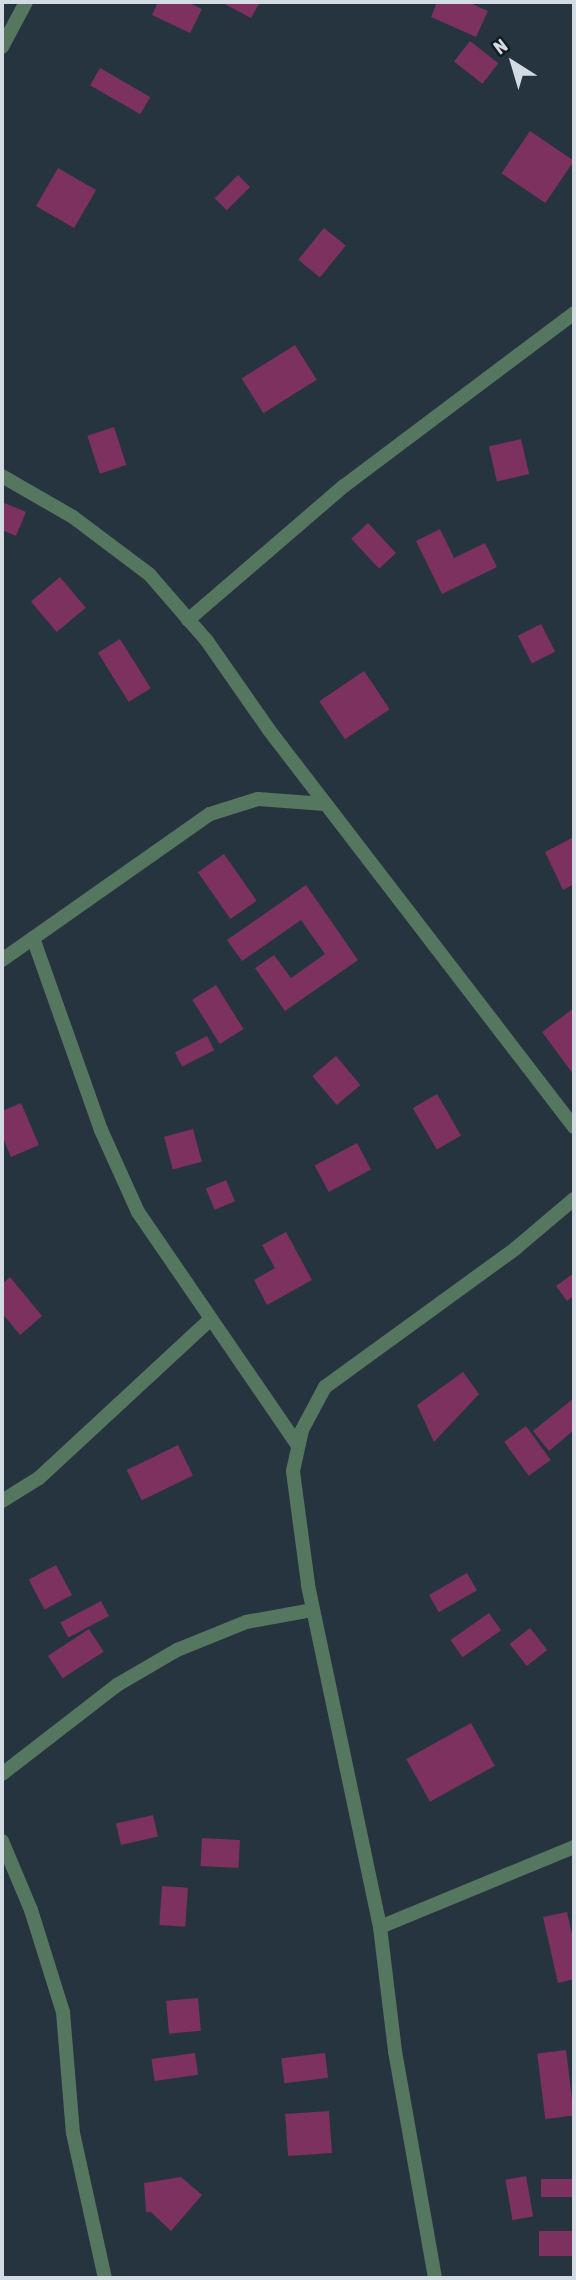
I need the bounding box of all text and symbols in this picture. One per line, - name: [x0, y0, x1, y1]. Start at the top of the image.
- north arrow: [478, 28, 548, 98]
- text: N: [489, 34, 511, 58]

